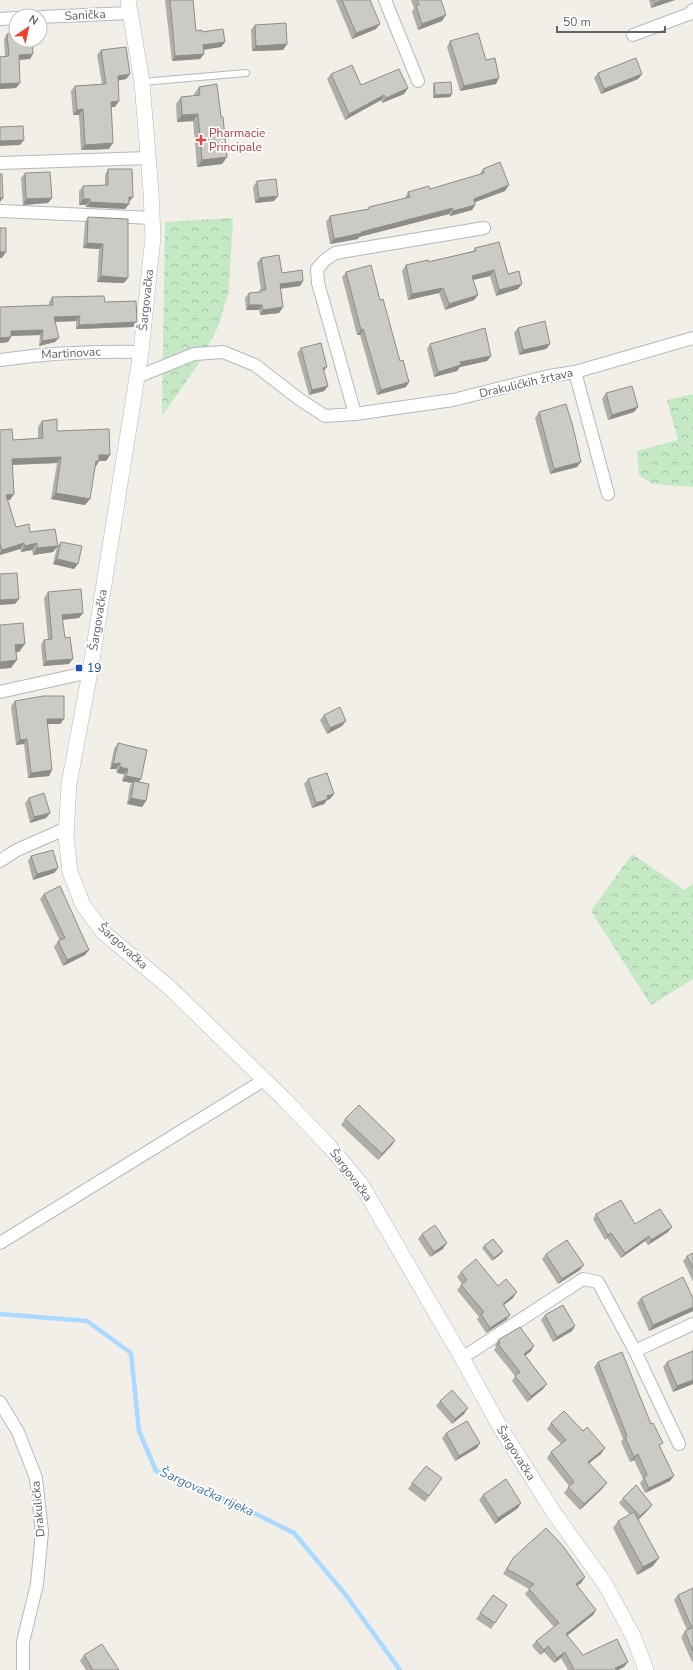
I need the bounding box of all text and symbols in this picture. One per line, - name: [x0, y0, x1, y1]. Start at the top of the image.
- street label: Sanička: [64, 6, 106, 24]
- north arrow: [8, 8, 48, 48]
- scale bar: [557, 8, 665, 34]
- text: N: [26, 12, 41, 29]
- text: 50 m: [563, 14, 591, 30]
- place label: Pharmacie Principale: [209, 125, 265, 155]
- marker: Pharmacie Principale: [196, 135, 206, 145]
- street label: Šargovačka: [135, 268, 157, 332]
- street label: Martinovac: [41, 343, 102, 363]
- street label: Drakulićkih žrtava: [477, 364, 575, 402]
- street label: Šargovačka: [85, 588, 111, 652]
- place label: 19: [87, 660, 101, 676]
- marker: 19: [74, 663, 84, 673]
- street label: Šargovačka: [95, 919, 151, 973]
- street label: Šargovačka: [326, 1145, 376, 1205]
- street label: Šargovačka: [493, 1423, 539, 1483]
- water label: Šargovačka rijeka: [157, 1462, 257, 1521]
- street label: Drakulićka: [28, 1480, 48, 1538]

